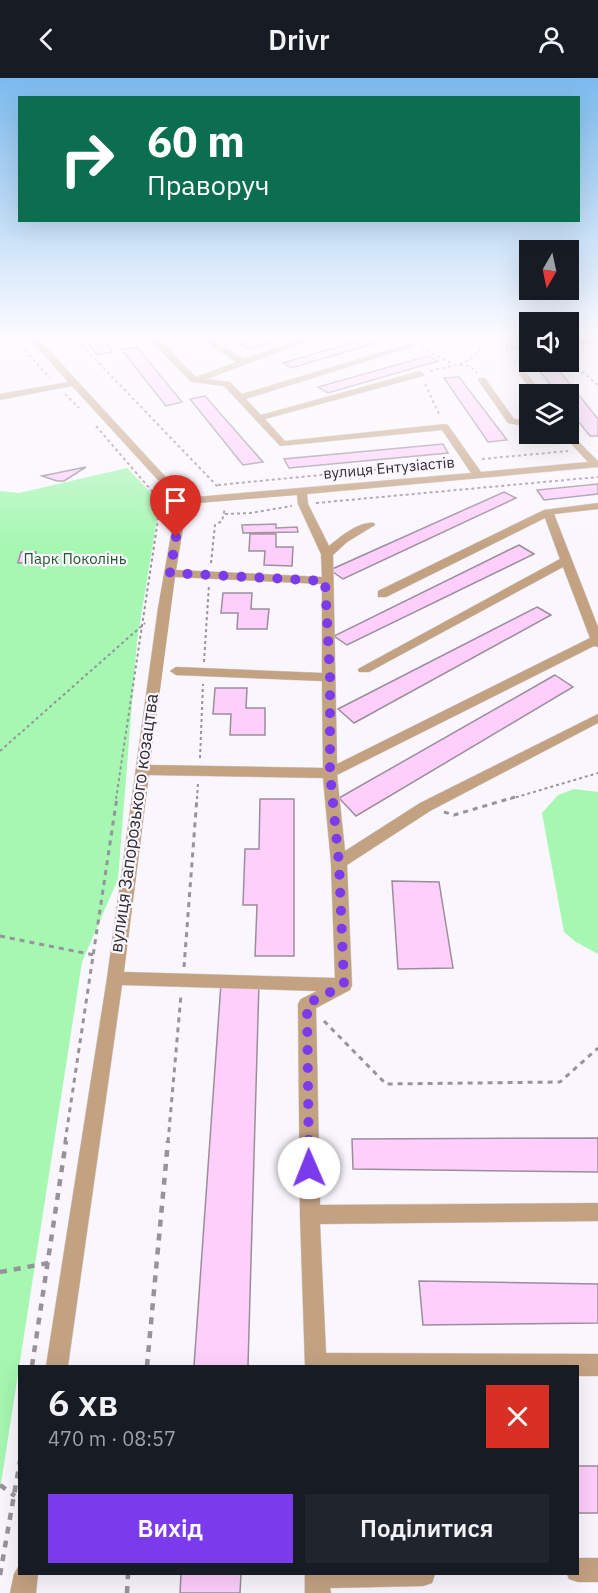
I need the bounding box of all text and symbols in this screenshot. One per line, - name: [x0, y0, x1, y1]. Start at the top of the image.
- text: Drivr: [268, 22, 330, 57]
- icon: back: [30, 23, 63, 56]
- icon: person: [535, 23, 568, 56]
- text: 60 m: [147, 114, 245, 169]
- icon: right: [48, 120, 126, 198]
- text: Праворуч: [147, 167, 270, 202]
- north arrow: [519, 240, 579, 300]
- map controls: [519, 240, 579, 444]
- button: sound: [519, 312, 579, 372]
- button: layers: [519, 384, 579, 444]
- street label: вулиця Ентузіастів: [323, 452, 455, 483]
- pin: [150, 475, 201, 537]
- icon: arrive: [159, 484, 192, 517]
- park label: Парк Поколінь: [24, 549, 127, 568]
- street label: вулиця Запорозького козацтва: [104, 691, 163, 954]
- position arrow: [277, 1136, 341, 1200]
- text: 6 хв: [48, 1379, 118, 1426]
- button: close: [486, 1385, 549, 1448]
- text: 470 m · 08:57: [48, 1425, 176, 1452]
- button: Вихід: [48, 1494, 293, 1563]
- button: Поділитися: [305, 1494, 549, 1563]

